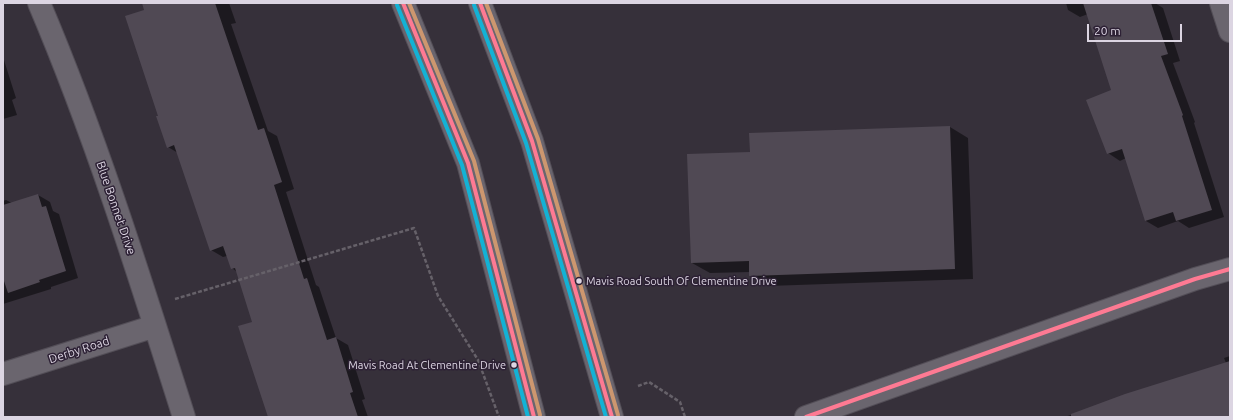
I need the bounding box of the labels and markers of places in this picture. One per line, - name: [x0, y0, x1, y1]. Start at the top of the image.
- place label: Mavis Road South Of Clementine Drive: [586, 274, 777, 288]
- marker: Mavis Road South Of Clementine Drive: [574, 276, 584, 286]
- place label: Mavis Road At Clementine Drive: [348, 358, 506, 372]
- marker: Mavis Road At Clementine Drive: [509, 360, 519, 370]

